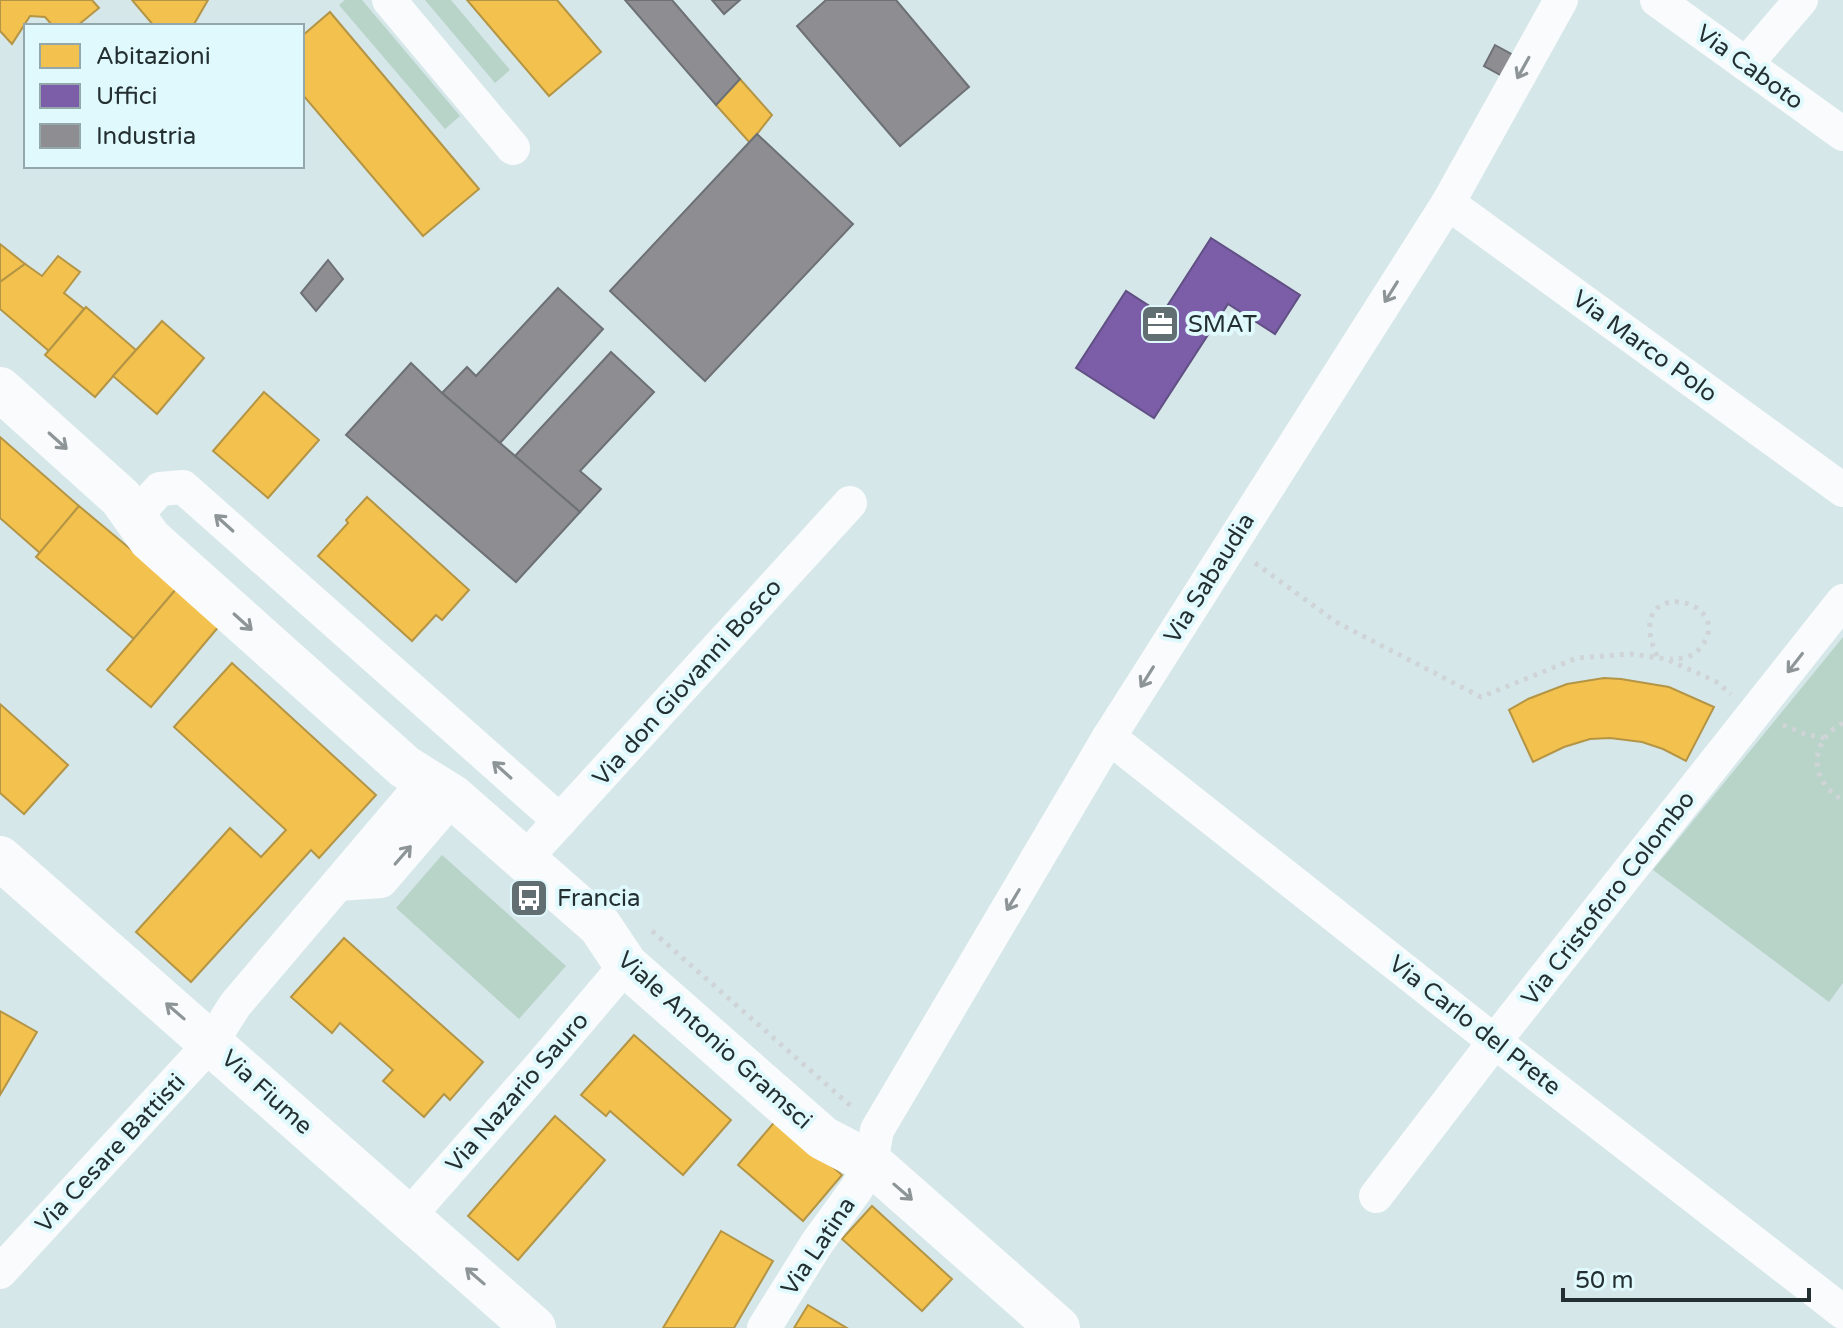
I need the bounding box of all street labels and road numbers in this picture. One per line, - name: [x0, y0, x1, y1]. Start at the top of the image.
- street label: Via Caboto: [1690, 19, 1809, 116]
- street label: Via Marco Polo: [1567, 284, 1723, 409]
- street label: Via Sabaudia: [1158, 508, 1261, 649]
- street label: Via don Giovanni Bosco: [587, 573, 788, 792]
- street label: Via Cristoforo Colombo: [1515, 785, 1701, 1012]
- street label: Viale Antonio Gramsci: [611, 945, 818, 1135]
- street label: Via Carlo del Prete: [1383, 949, 1566, 1102]
- street label: Via Nazario Sauro: [440, 1006, 595, 1178]
- street label: Via Fiume: [215, 1044, 318, 1141]
- street label: Via Cesare Battisti: [29, 1068, 191, 1239]
- street label: Via Latina: [775, 1192, 862, 1301]

